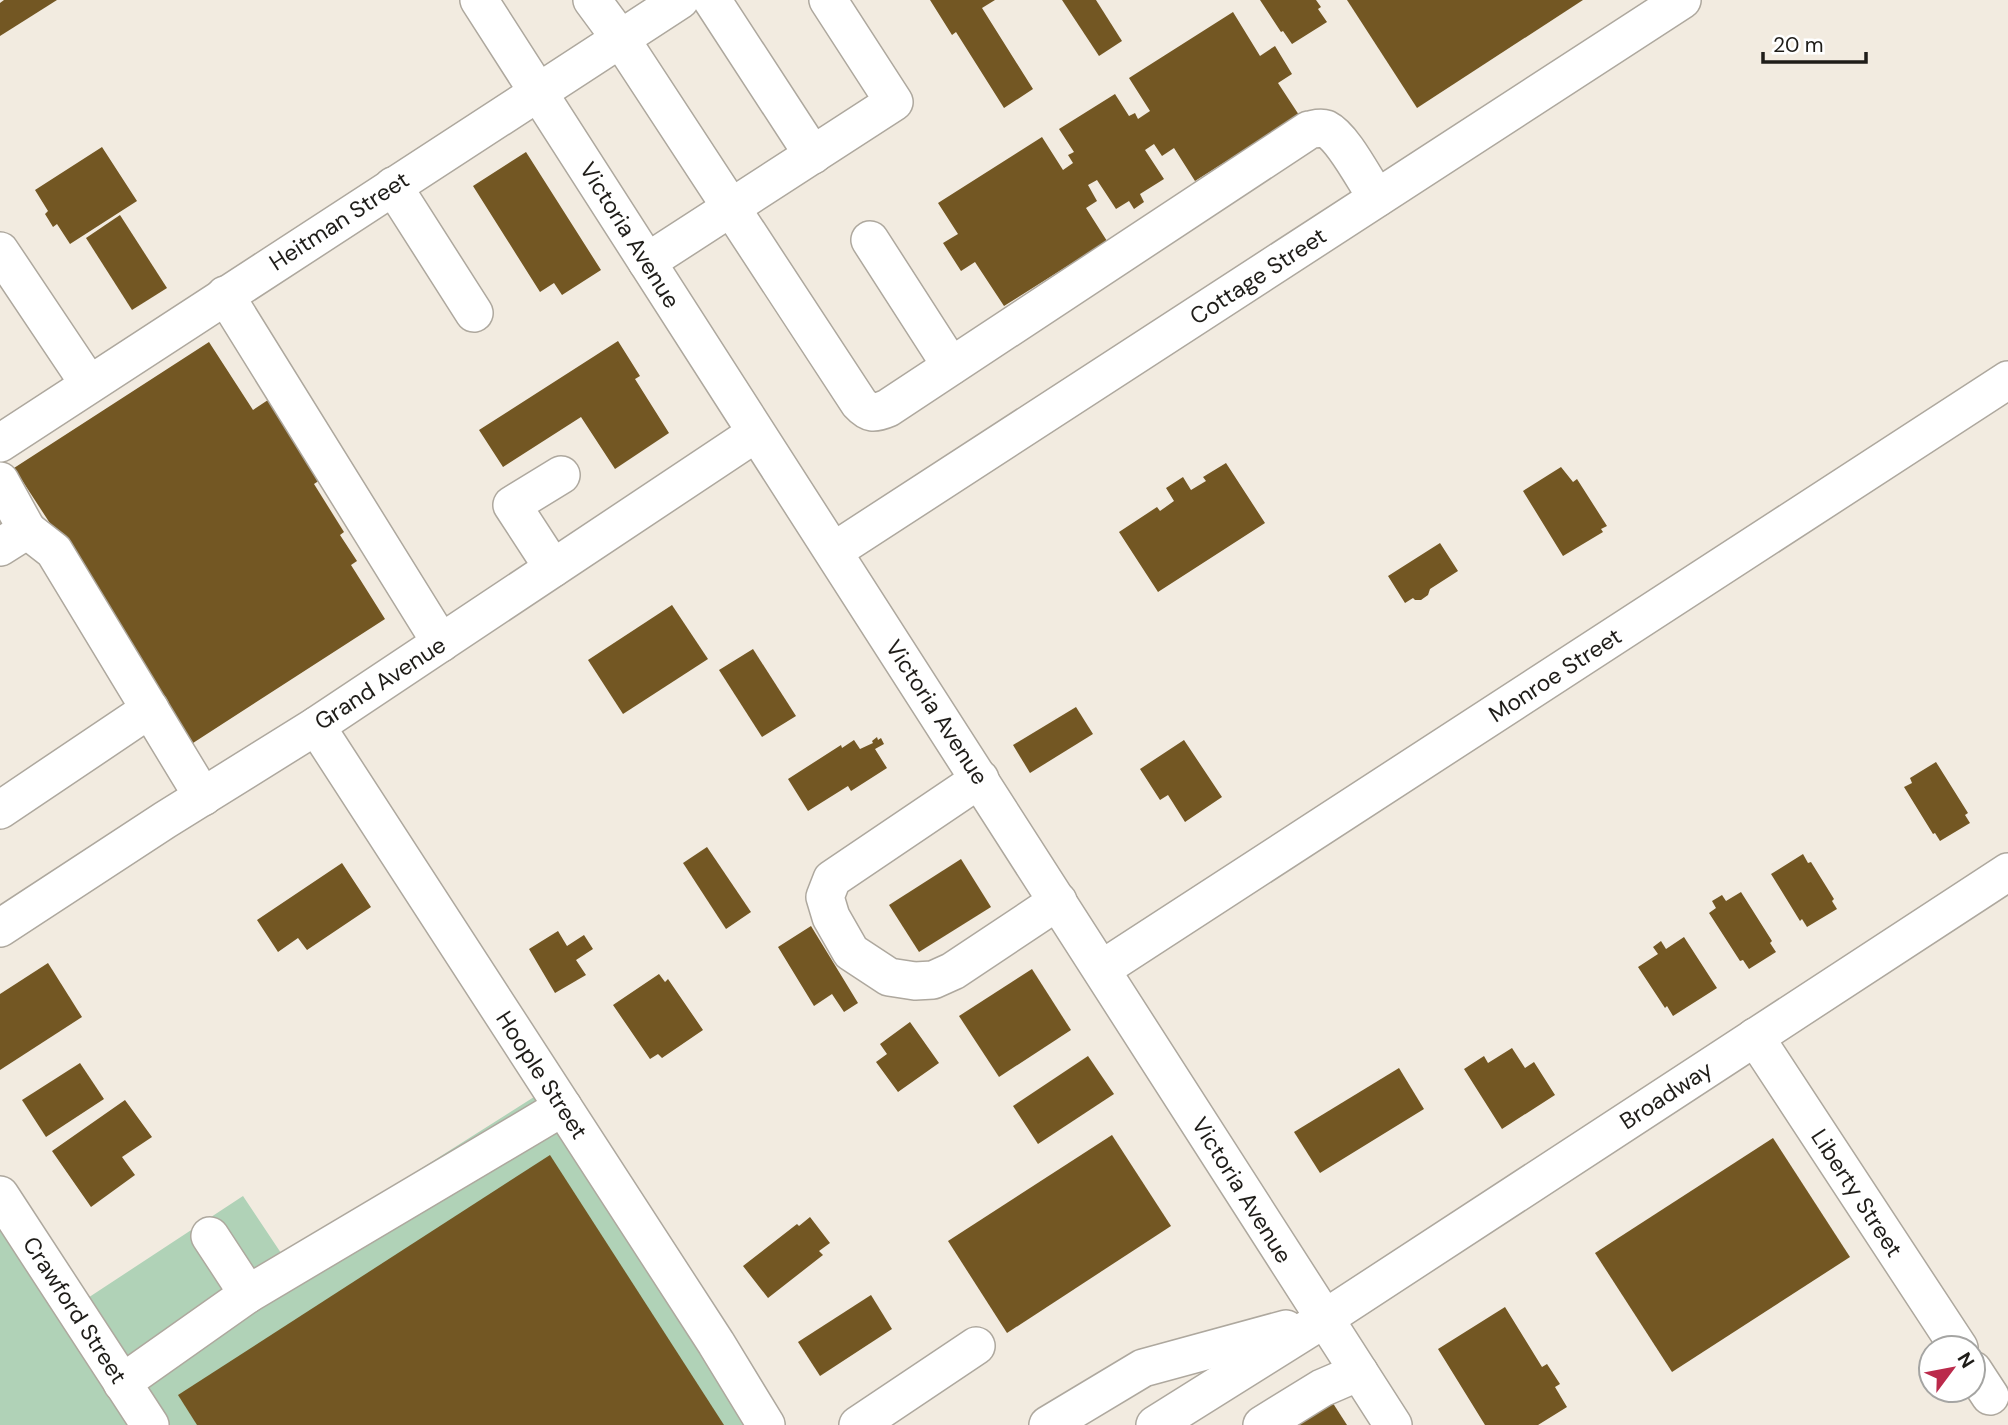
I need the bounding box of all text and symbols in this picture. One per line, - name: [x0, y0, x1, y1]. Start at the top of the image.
- scale bar: [1763, 21, 1866, 65]
- text: 20 m: [1773, 31, 1824, 59]
- street label: Victoria Avenue: [573, 156, 687, 314]
- street label: Heitman Street: [263, 165, 415, 277]
- street label: Cottage Street: [1184, 221, 1332, 331]
- street label: Monroe Street: [1483, 621, 1627, 729]
- street label: Grand Avenue: [309, 629, 451, 737]
- street label: Victoria Avenue: [879, 634, 995, 790]
- street label: Hoople Street: [489, 1005, 595, 1145]
- street label: Broadway: [1614, 1054, 1718, 1136]
- street label: Victoria Avenue: [1185, 1111, 1299, 1269]
- street label: Liberty Street: [1804, 1123, 1910, 1263]
- street label: Crawford Street: [16, 1231, 134, 1389]
- north arrow: [1917, 1334, 1987, 1404]
- text: N: [1952, 1348, 1980, 1373]

